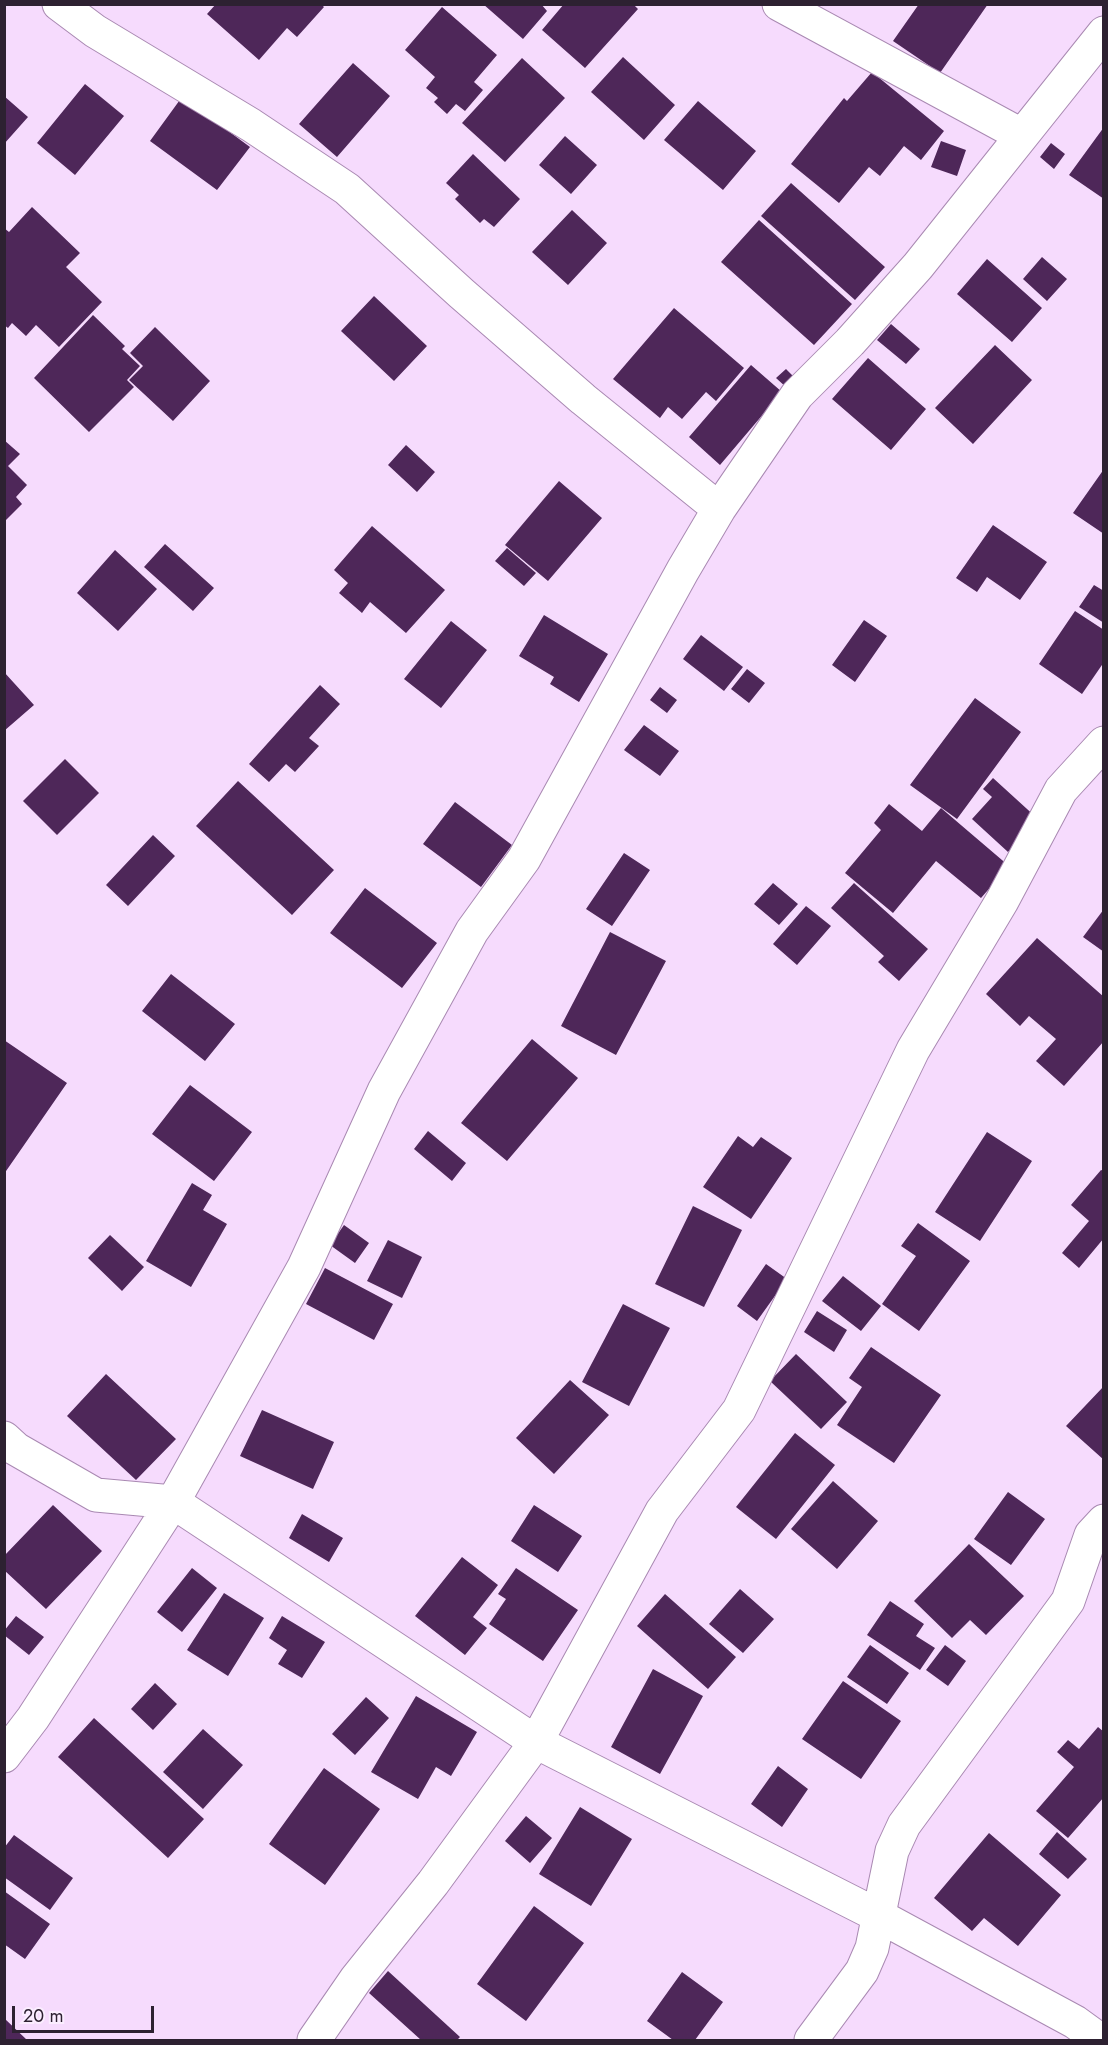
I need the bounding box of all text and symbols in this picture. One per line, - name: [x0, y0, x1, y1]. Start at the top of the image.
- scale bar: [15, 1994, 158, 2032]
- text: 20 m: [23, 2003, 63, 2029]

